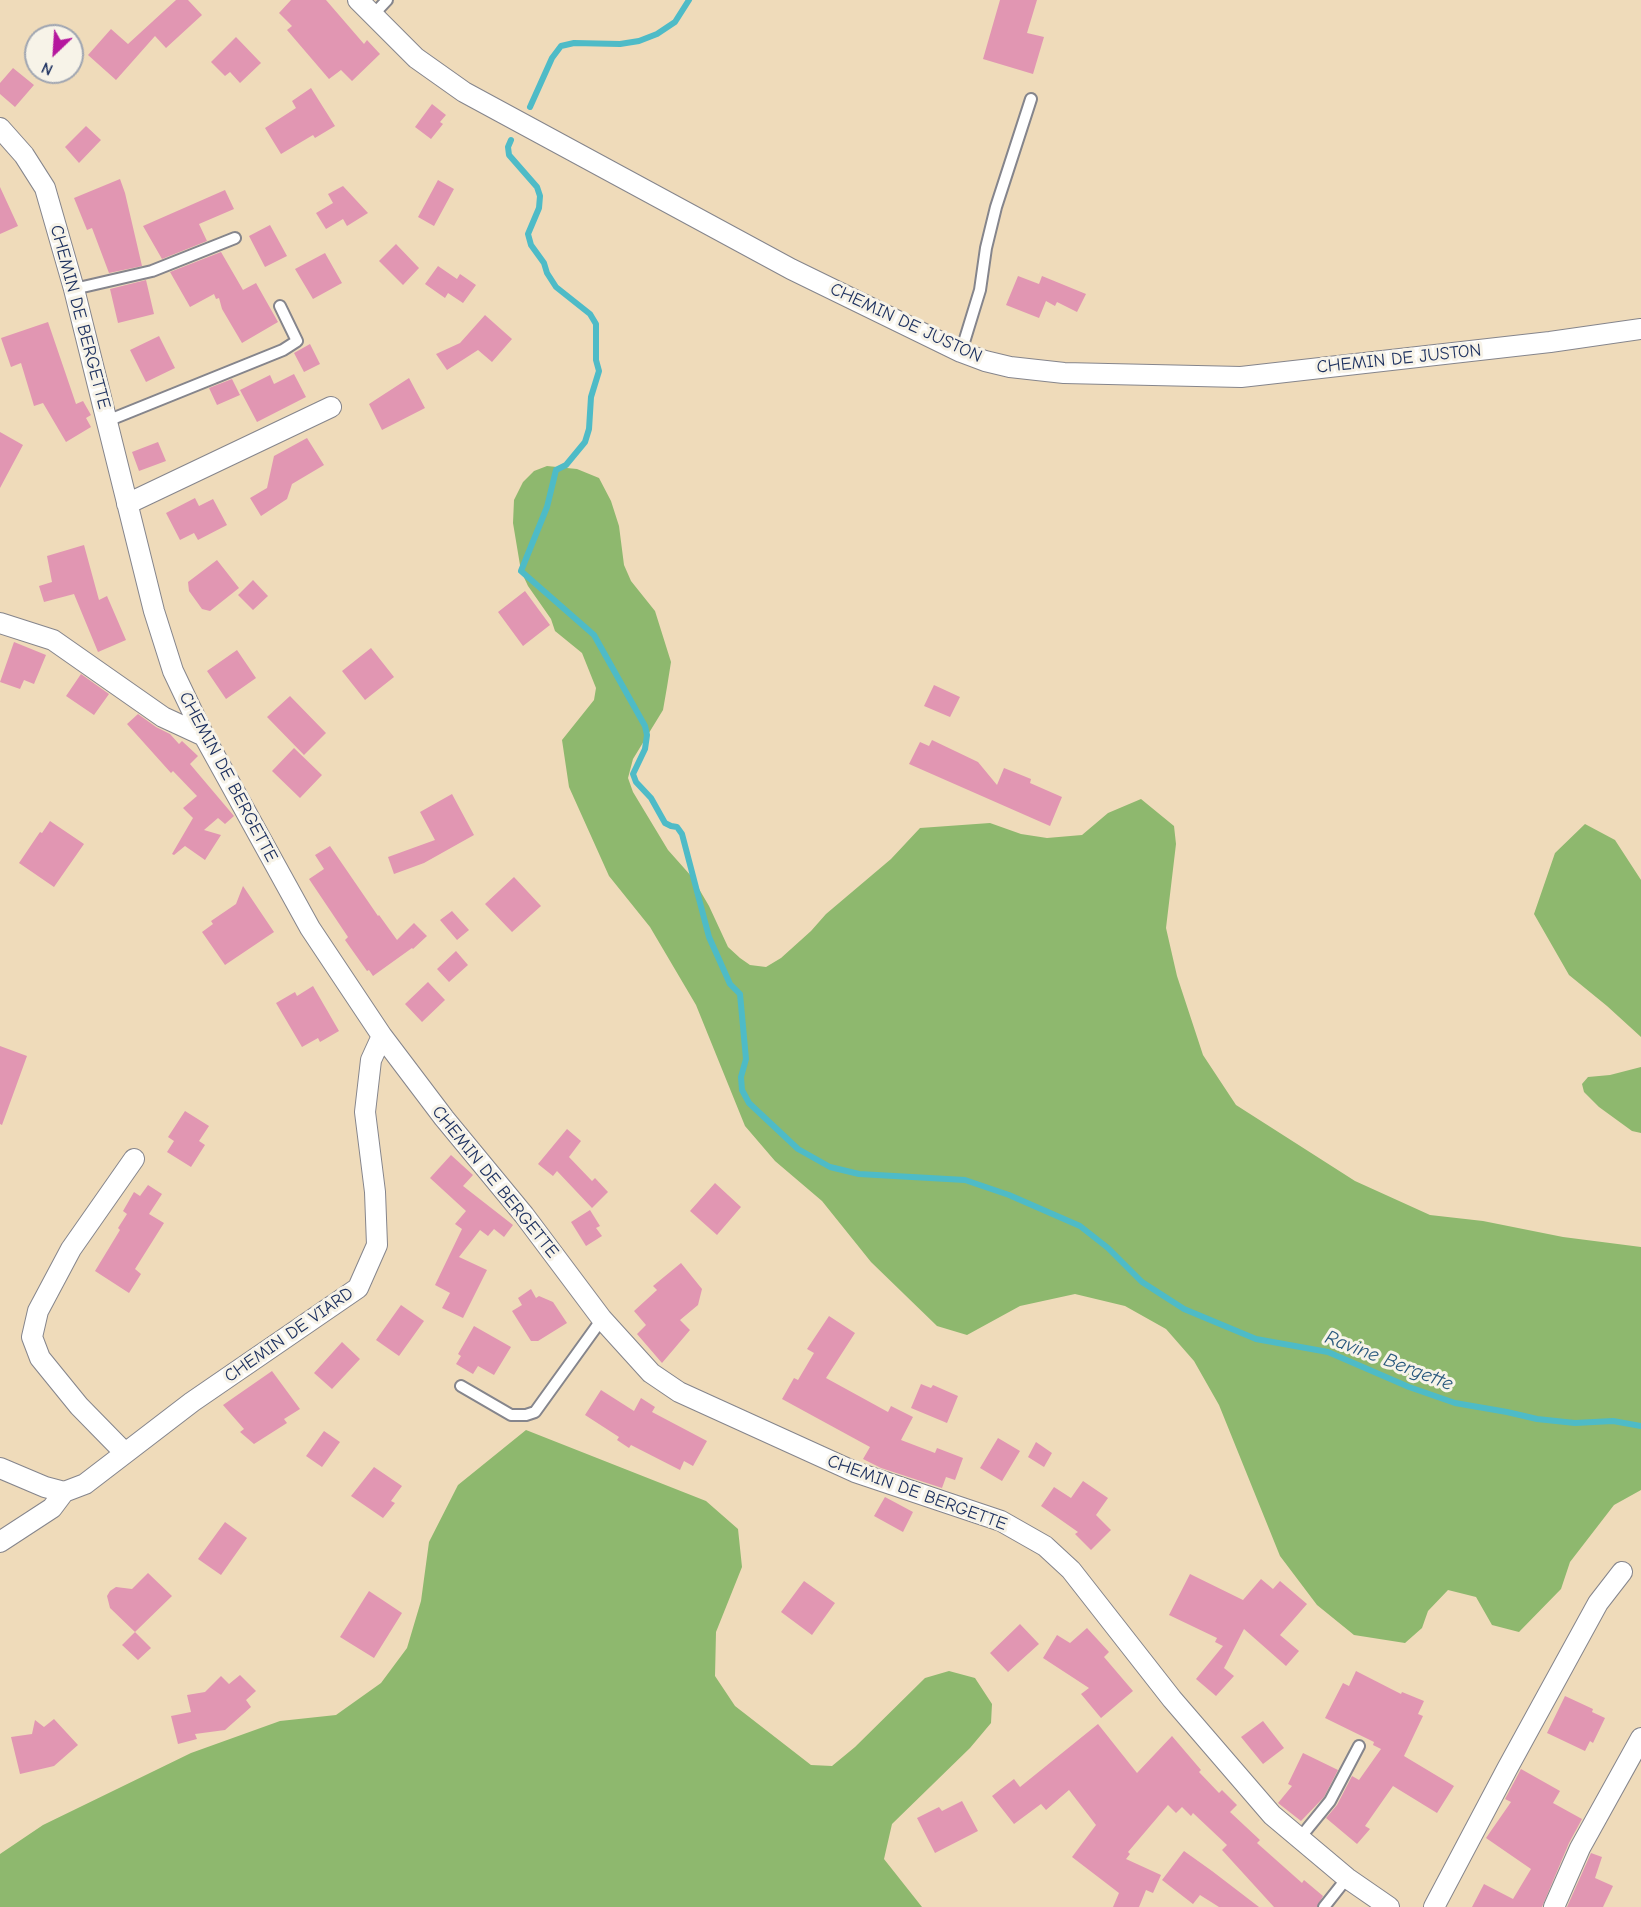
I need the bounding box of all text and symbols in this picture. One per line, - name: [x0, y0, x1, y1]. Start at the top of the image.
- north arrow: [24, 24, 84, 84]
- text: N: [39, 58, 56, 79]
- street label: CHEMIN DE BERGETTE: [45, 223, 115, 411]
- street label: CHEMIN DE JUSTON: [826, 278, 986, 368]
- street label: CHEMIN DE JUSTON: [1316, 340, 1482, 378]
- street label: CHEMIN DE BERGETTE: [174, 688, 282, 866]
- street label: CHEMIN DE BERGETTE: [427, 1102, 563, 1262]
- street label: CHEMIN DE VIARD: [220, 1282, 358, 1388]
- water label: Ravine Bergette: [1321, 1326, 1457, 1396]
- street label: CHEMIN DE BERGETTE: [824, 1450, 1010, 1536]

